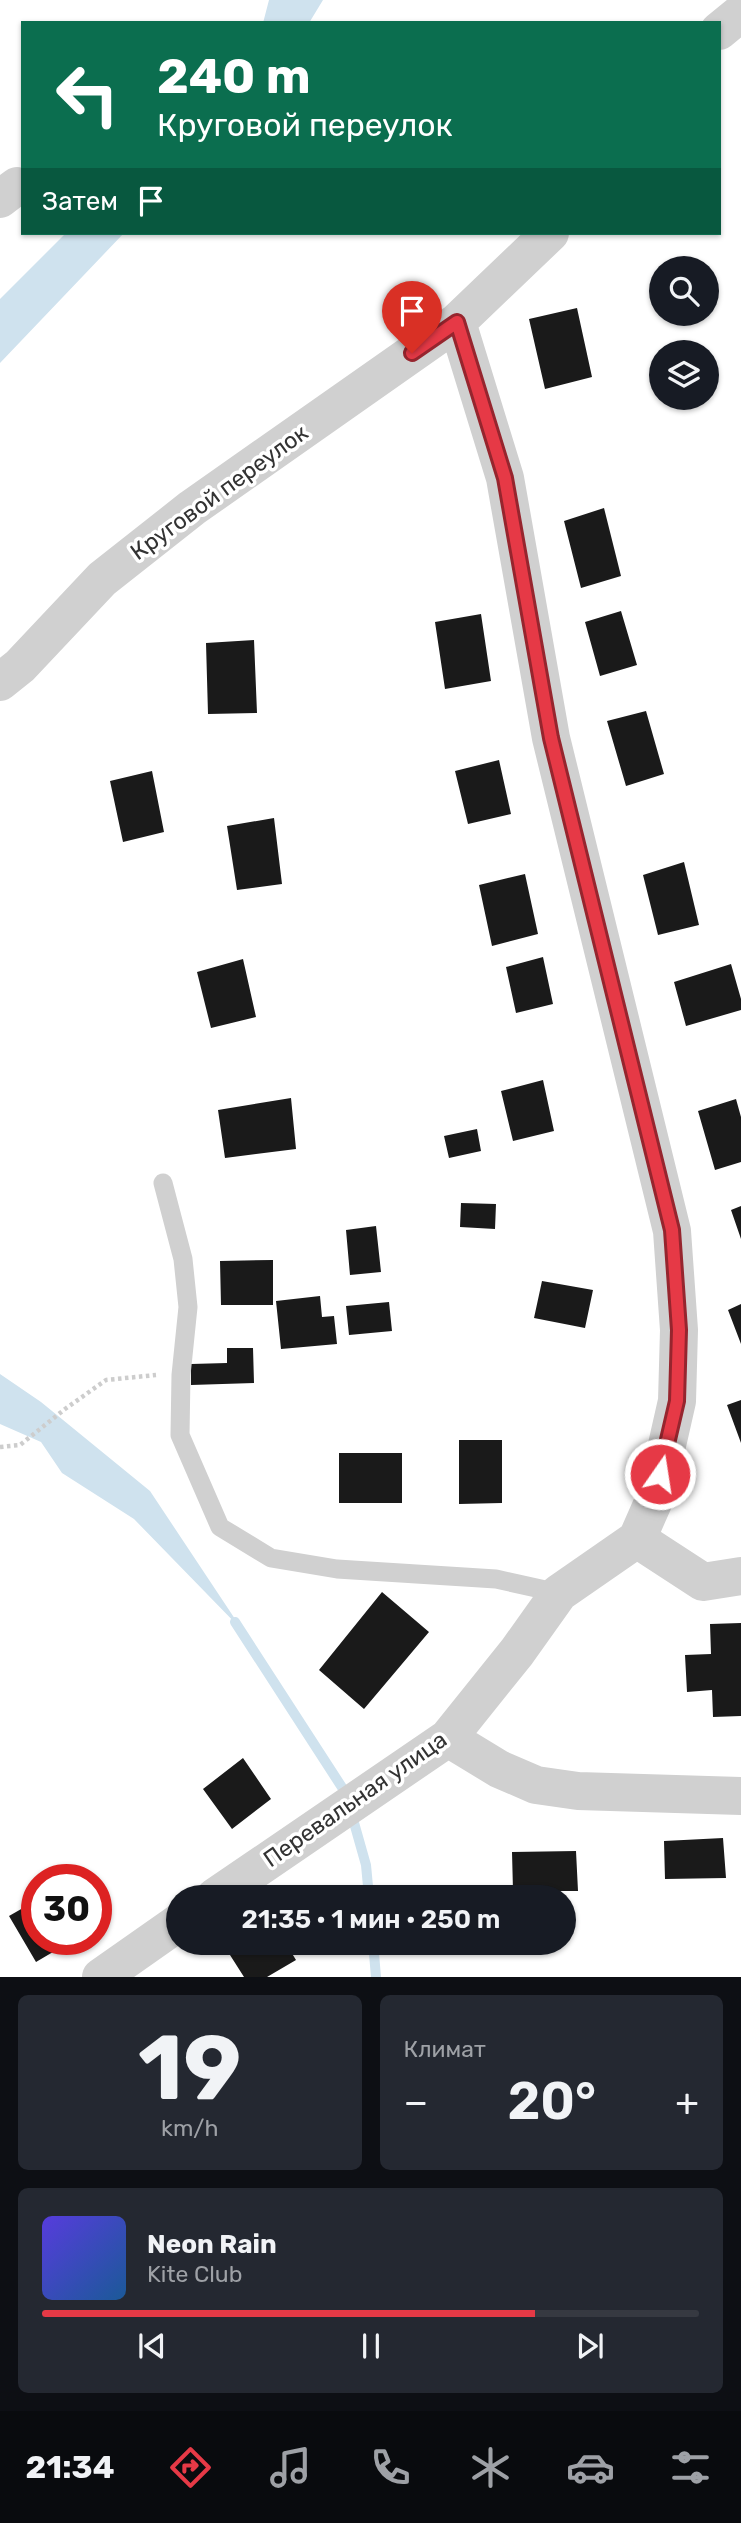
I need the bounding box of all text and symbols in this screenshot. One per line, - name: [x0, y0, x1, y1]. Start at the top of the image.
- text: 240 m: [157, 47, 311, 105]
- icon: left: [42, 49, 133, 140]
- text: Круговой переулок: [157, 106, 453, 144]
- icon: arrive: [132, 182, 170, 220]
- text: Затем: [42, 186, 118, 217]
- map controls: [649, 256, 719, 410]
- button: search: [649, 256, 719, 326]
- pin: [382, 281, 442, 353]
- icon: arrive: [393, 292, 431, 330]
- button: layers: [649, 340, 719, 410]
- street label: Круговой переулок: [125, 418, 313, 566]
- position arrow: [623, 1437, 697, 1511]
- street label: Перевальная улица: [258, 1725, 452, 1873]
- speed limit sign: 30: [21, 1864, 112, 1955]
- text: 21:35 · 1 мин · 250 m: [242, 1904, 500, 1935]
- text: 19: [138, 2014, 242, 2122]
- text: Климат: [404, 2035, 486, 2063]
- text: 20°: [507, 2070, 596, 2132]
- text: −: [404, 2079, 428, 2125]
- text: +: [675, 2079, 699, 2125]
- text: km/h: [161, 2114, 218, 2142]
- text: Neon Rain: [147, 2229, 277, 2260]
- text: Kite Club: [147, 2260, 242, 2288]
- icon: previous: [133, 2327, 171, 2365]
- icon: pause: [352, 2327, 390, 2365]
- icon: next: [571, 2327, 609, 2365]
- icon: directions: [166, 2443, 215, 2492]
- icon: music: [266, 2443, 315, 2492]
- icon: phone: [366, 2443, 415, 2492]
- icon: climate: [466, 2443, 515, 2492]
- icon: car: [566, 2443, 615, 2492]
- icon: filters: [666, 2443, 715, 2492]
- text: 21:34: [26, 2448, 115, 2486]

